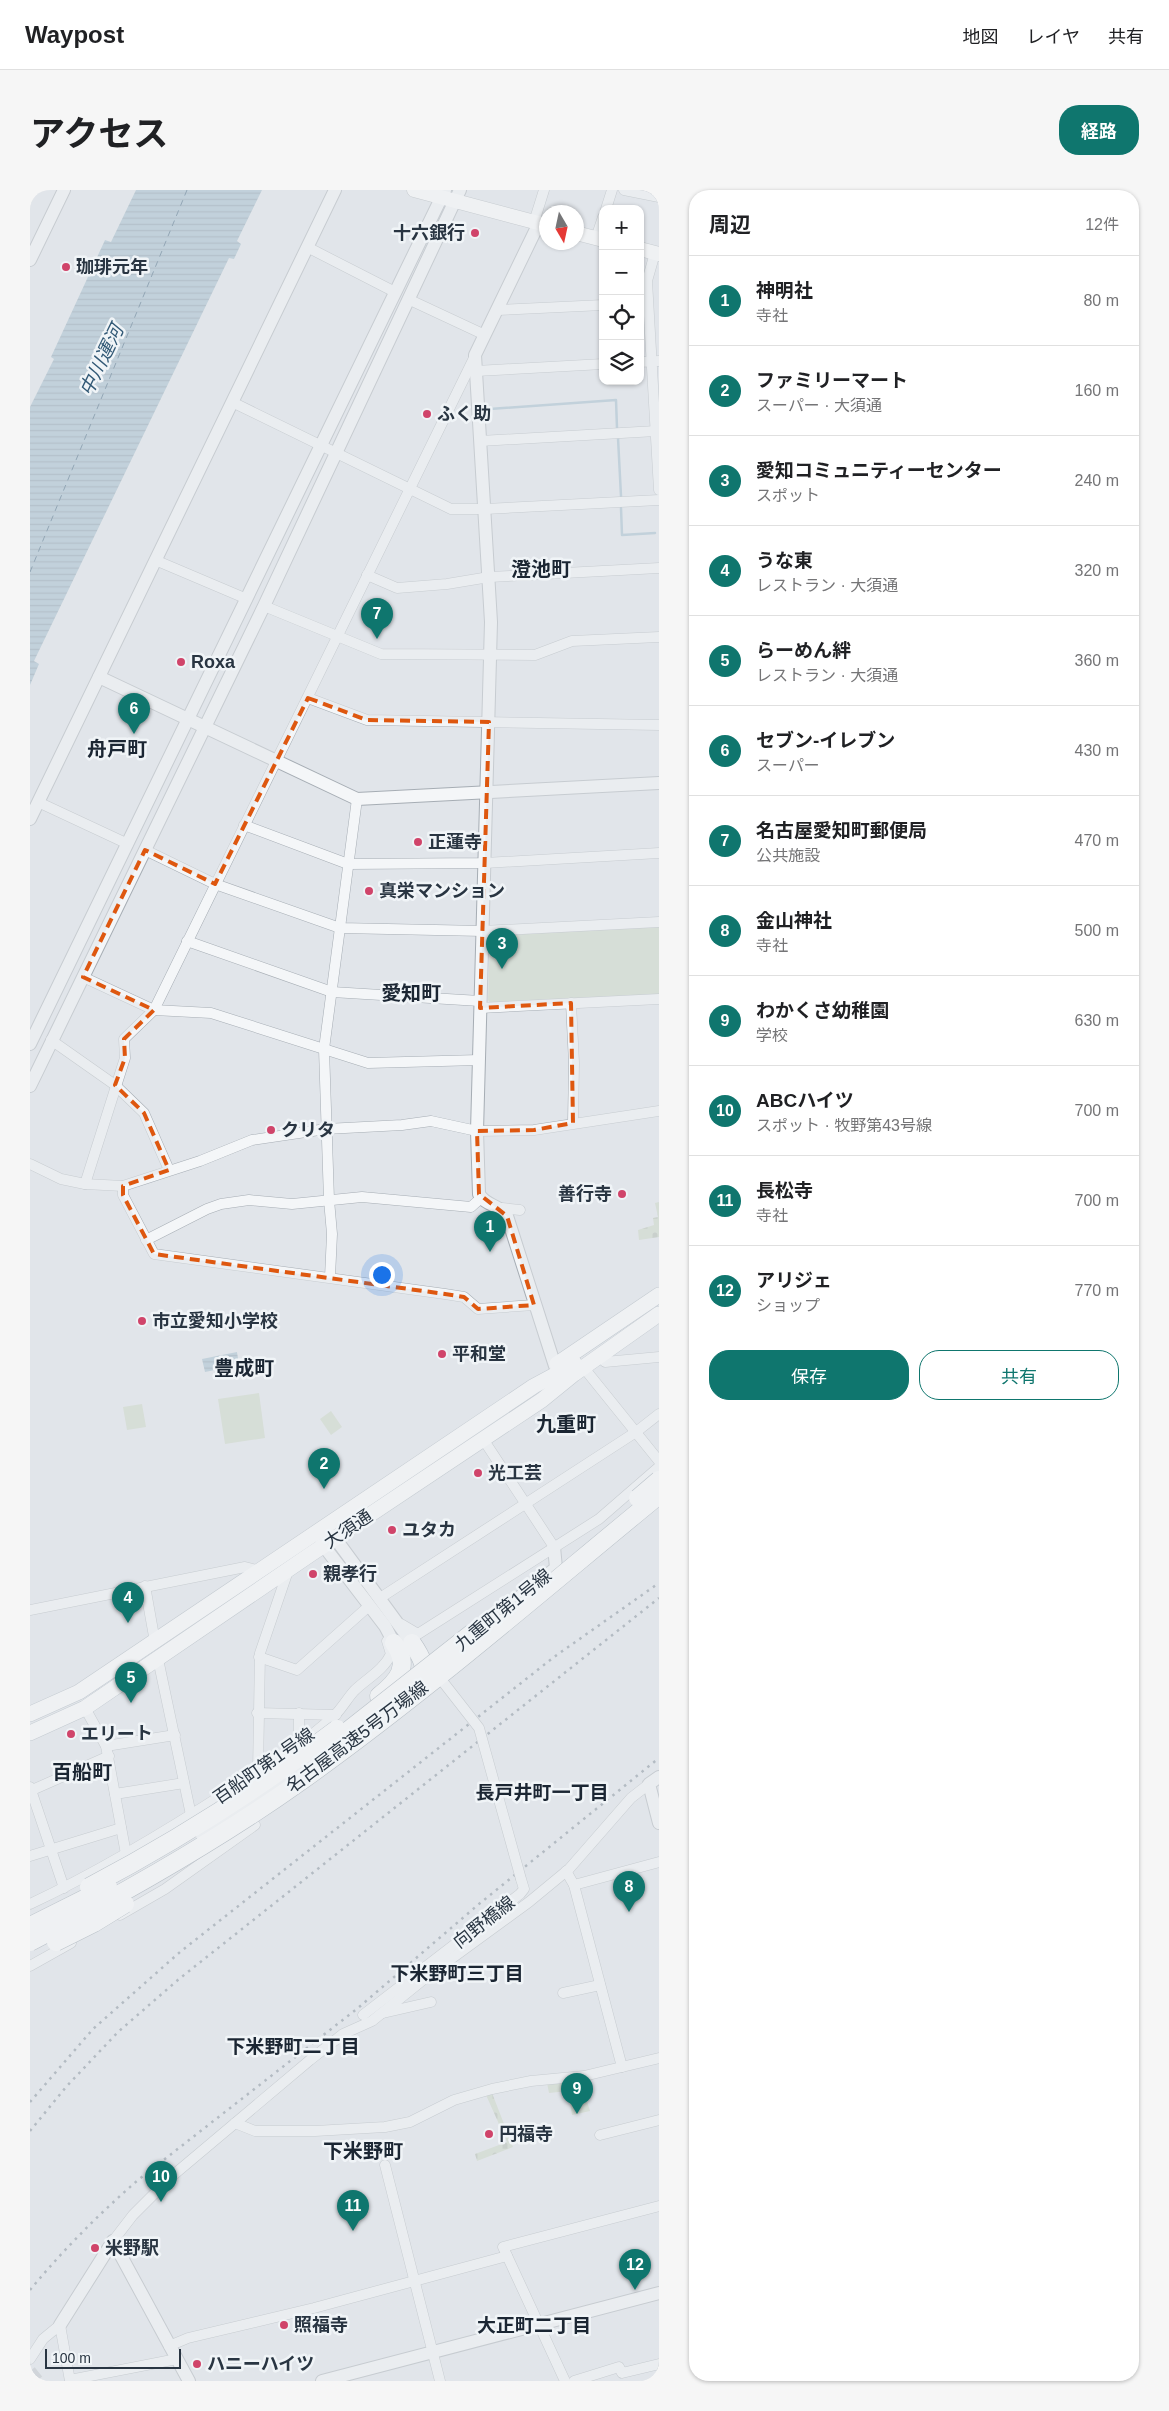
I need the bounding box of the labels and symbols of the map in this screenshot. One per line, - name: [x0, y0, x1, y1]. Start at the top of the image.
- north arrow: [539, 205, 584, 250]
- place label: 十六銀行: [393, 222, 465, 243]
- marker: 十六銀行: [469, 227, 481, 239]
- place label: 珈琲元年: [76, 257, 148, 277]
- marker: 珈琲元年: [60, 261, 72, 273]
- water label: 中川運河: [75, 318, 129, 399]
- place label: ふく助: [437, 404, 491, 424]
- marker: ふく助: [421, 408, 433, 420]
- district label: 澄池町: [511, 558, 571, 580]
- pin: 7: [361, 598, 393, 639]
- place label: Roxa: [191, 652, 236, 672]
- marker: Roxa: [175, 656, 187, 668]
- pin: 6: [118, 693, 150, 734]
- district label: 舟戸町: [87, 738, 147, 760]
- place label: 正蓮寺: [428, 832, 482, 852]
- marker: 正蓮寺: [412, 836, 424, 848]
- place label: 真栄マンション: [379, 881, 505, 901]
- marker: 真栄マンション: [363, 885, 375, 897]
- pin: 3: [486, 928, 518, 969]
- district label: 愛知町: [381, 982, 441, 1004]
- place label: クリタ: [281, 1120, 335, 1140]
- marker: クリタ: [265, 1124, 277, 1136]
- place label: 善行寺: [558, 1183, 612, 1204]
- marker: 善行寺: [616, 1188, 628, 1200]
- pin: 1: [474, 1211, 506, 1252]
- your location: [369, 1262, 395, 1288]
- place label: 市立愛知小学校: [152, 1311, 278, 1331]
- marker: 市立愛知小学校: [136, 1315, 148, 1327]
- place label: 平和堂: [452, 1344, 506, 1364]
- marker: 平和堂: [436, 1348, 448, 1360]
- district label: 豊成町: [214, 1357, 274, 1379]
- district label: 九重町: [536, 1413, 596, 1435]
- pin: 2: [308, 1448, 340, 1489]
- place label: 光工芸: [488, 1463, 542, 1483]
- marker: 光工芸: [472, 1467, 484, 1479]
- street label: 大須通: [320, 1506, 376, 1552]
- place label: ユタカ: [402, 1520, 456, 1540]
- marker: ユタカ: [386, 1524, 398, 1536]
- place label: 親孝行: [323, 1563, 377, 1584]
- street label: 九重町第1号線: [451, 1565, 555, 1655]
- marker: 親孝行: [307, 1568, 319, 1580]
- pin: 4: [112, 1582, 144, 1623]
- pin: 5: [115, 1662, 147, 1703]
- street label: 名古屋高速5号万場線: [282, 1677, 432, 1797]
- place label: エリート: [81, 1724, 153, 1744]
- street label: 百船町第1号線: [210, 1724, 318, 1808]
- marker: エリート: [65, 1728, 77, 1740]
- district label: 百船町: [52, 1761, 112, 1783]
- district label: 長戸井町一丁目: [475, 1782, 609, 1803]
- pin: 8: [613, 1871, 645, 1912]
- street label: 向野橋線: [449, 1892, 519, 1952]
- district label: 下米野町三丁目: [390, 1963, 524, 1984]
- district label: 下米野町二丁目: [226, 2036, 360, 2057]
- pin: 9: [561, 2073, 593, 2114]
- place label: 円福寺: [499, 2124, 553, 2144]
- marker: 円福寺: [483, 2128, 495, 2140]
- district label: 下米野町: [323, 2140, 403, 2162]
- pin: 10: [145, 2161, 177, 2202]
- pin: 11: [337, 2190, 369, 2231]
- place label: 米野駅: [105, 2238, 159, 2258]
- marker: 米野駅: [89, 2242, 101, 2254]
- pin: 12: [619, 2249, 651, 2290]
- place label: 照福寺: [294, 2315, 348, 2335]
- district label: 大正町二丁目: [477, 2315, 591, 2336]
- marker: 照福寺: [278, 2319, 290, 2331]
- scale bar: [45, 2346, 181, 2369]
- place label: ハニーハイツ: [207, 2354, 314, 2374]
- marker: ハニーハイツ: [191, 2358, 203, 2370]

